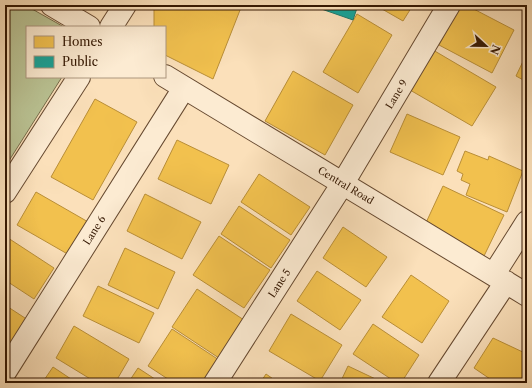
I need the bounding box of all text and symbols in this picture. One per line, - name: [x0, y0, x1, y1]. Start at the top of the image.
- legend: [26, 26, 166, 78]
- north arrow: [466, 26, 506, 66]
- text: Homes: [62, 34, 102, 49]
- text: N: [487, 43, 504, 57]
- text: Public: [62, 54, 98, 69]
- street label: Lane 9: [383, 77, 410, 111]
- street label: Central Road: [315, 164, 376, 207]
- street label: Lane 6: [80, 213, 109, 247]
- street label: Lane 5: [265, 266, 294, 300]

